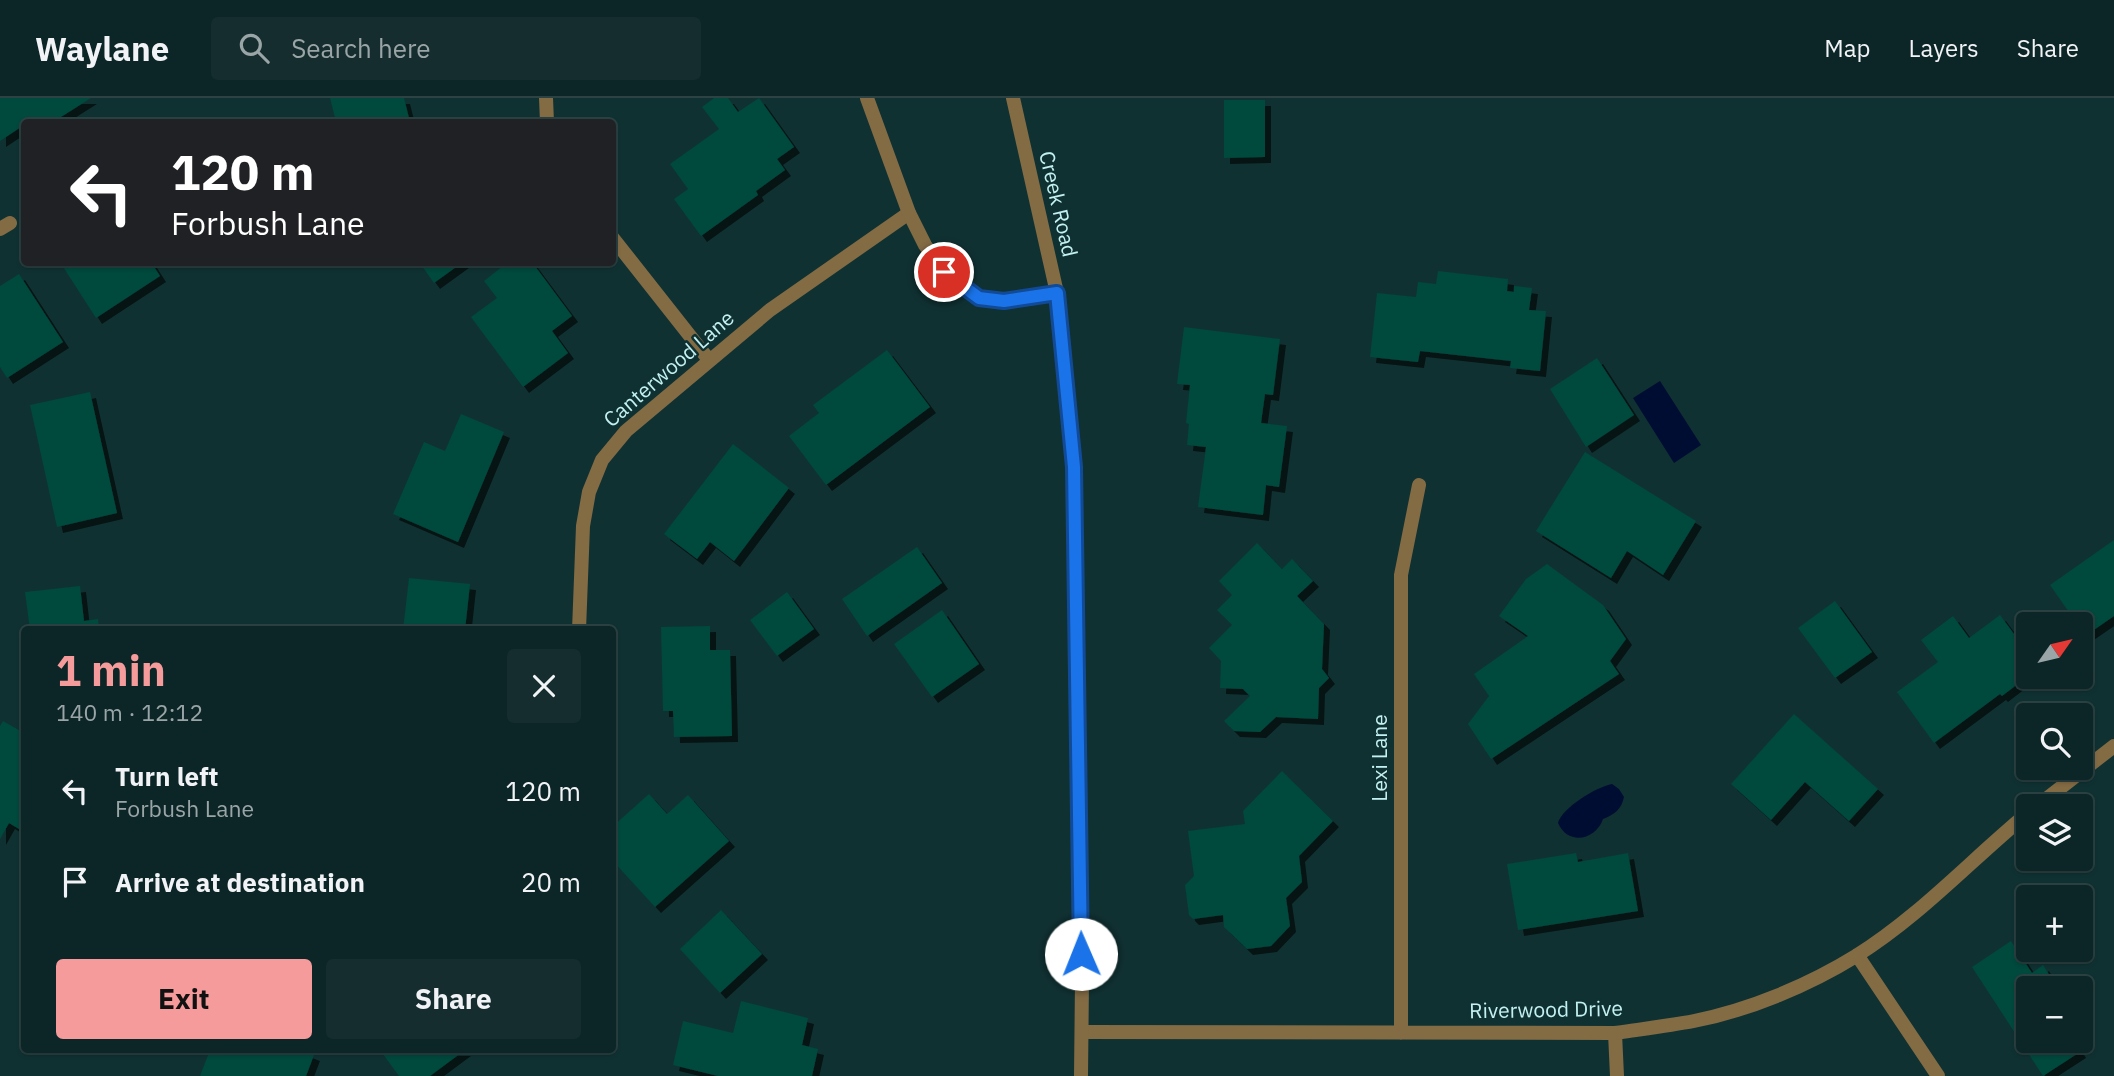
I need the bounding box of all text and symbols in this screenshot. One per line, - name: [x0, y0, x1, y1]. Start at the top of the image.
- search box: [211, 17, 701, 80]
- text: Waylane: [35, 27, 169, 70]
- icon: search: [235, 29, 273, 67]
- text: Search here: [291, 31, 431, 65]
- text: Map: [1824, 32, 1871, 64]
- text: Layers: [1909, 32, 1979, 64]
- text: Share: [2017, 32, 2079, 64]
- text: 120 m: [171, 140, 315, 203]
- icon: left: [56, 147, 147, 238]
- street label: Creek Road: [1033, 148, 1085, 260]
- text: Forbush Lane: [171, 202, 365, 244]
- pin: [914, 242, 974, 302]
- icon: arrive: [925, 253, 963, 291]
- street label: Canterwood Lane: [597, 304, 740, 433]
- north arrow: [2016, 612, 2093, 690]
- map controls: [2016, 612, 2093, 1053]
- text: 1 min: [56, 643, 166, 698]
- button: close: [507, 649, 581, 723]
- text: 140 m · 12:12: [56, 697, 203, 727]
- button: search: [2016, 703, 2093, 780]
- street label: Lexi Lane: [1365, 714, 1393, 802]
- text: Turn left: [115, 759, 218, 793]
- icon: left: [56, 772, 94, 810]
- text: 120 m: [505, 774, 581, 808]
- text: Forbush Lane: [115, 793, 254, 823]
- button: layers: [2016, 794, 2093, 871]
- icon: arrive: [56, 863, 94, 901]
- text: Arrive at destination: [115, 865, 365, 899]
- text: 20 m: [521, 865, 581, 899]
- button: +: [2016, 885, 2093, 962]
- position arrow: [1044, 917, 1118, 991]
- button: Exit: [56, 959, 312, 1039]
- button: Share: [326, 959, 581, 1039]
- button: −: [2016, 976, 2093, 1053]
- street label: Riverwood Drive: [1469, 994, 1623, 1024]

